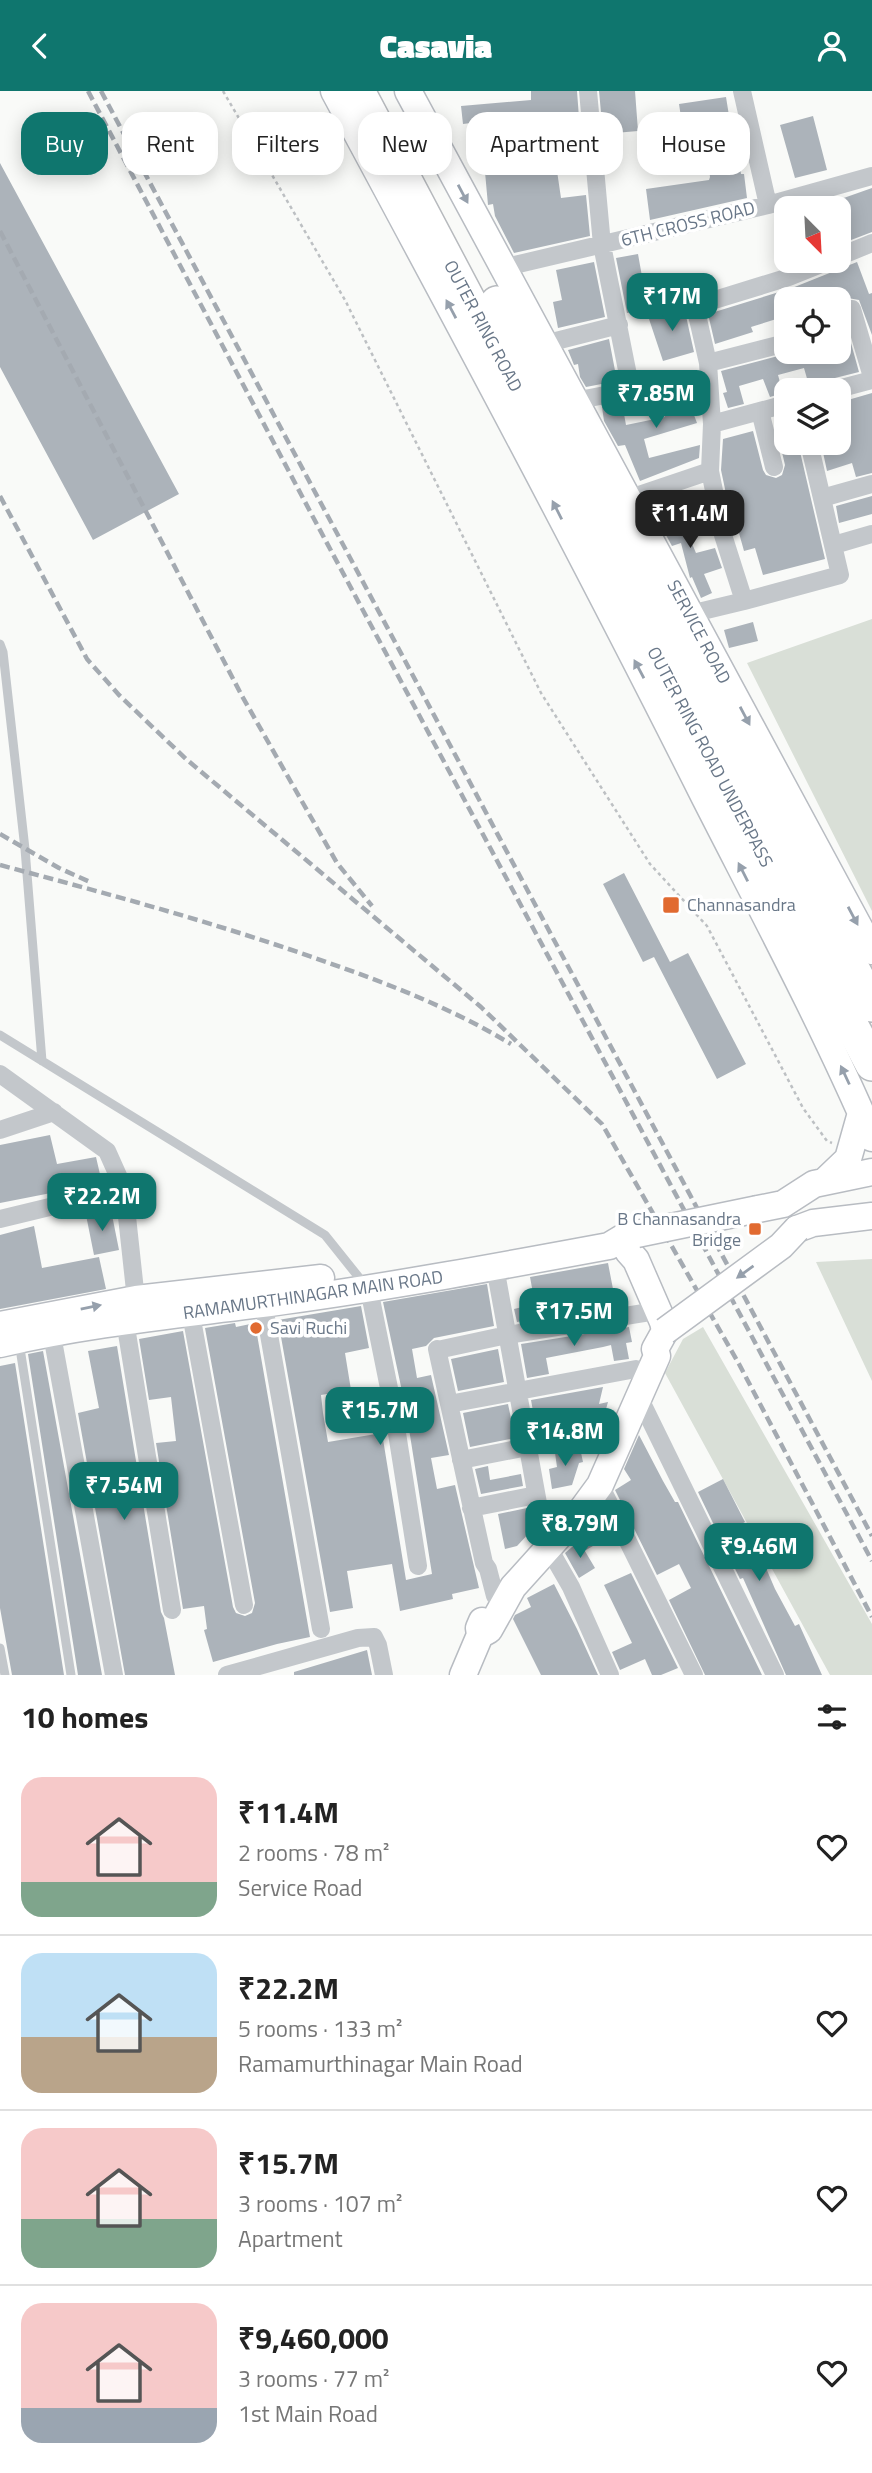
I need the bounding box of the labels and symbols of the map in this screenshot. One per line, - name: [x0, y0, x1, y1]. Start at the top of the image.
- one-way arrow: [457, 185, 469, 204]
- street label: 6TH CROSS ROAD: [618, 194, 758, 253]
- north arrow: [774, 196, 850, 273]
- street label: OUTER RING ROAD: [437, 255, 530, 396]
- pin: ₹17M: [631, 273, 713, 333]
- one-way arrow: [445, 299, 457, 319]
- pin: ₹7.85M: [599, 371, 713, 430]
- pin: ₹11.4M: [633, 491, 747, 550]
- one-way arrow: [552, 500, 563, 520]
- street label: SERVICE ROAD: [661, 575, 738, 689]
- street label: OUTER RING ROAD UNDERPASS: [641, 642, 780, 872]
- one-way arrow: [634, 659, 645, 679]
- one-way arrow: [739, 706, 751, 726]
- one-way arrow: [737, 862, 748, 882]
- place label: Channasandra: [687, 891, 796, 918]
- marker: Channasandra: [661, 895, 681, 915]
- one-way arrow: [847, 906, 859, 926]
- one-way arrow: [839, 1065, 851, 1085]
- pin: ₹22.2M: [45, 1173, 159, 1233]
- place label: B Channasandra Bridge: [617, 1205, 741, 1253]
- marker: B Channasandra Bridge: [747, 1221, 763, 1237]
- street label: RAMAMURTHINAGAR MAIN ROAD: [181, 1263, 445, 1326]
- one-way arrow: [736, 1265, 754, 1279]
- pin: ₹17.5M: [517, 1289, 631, 1348]
- one-way arrow: [80, 1302, 102, 1313]
- place label: Savi Ruchi: [270, 1314, 347, 1341]
- marker: Savi Ruchi: [248, 1320, 264, 1336]
- pin: ₹15.7M: [323, 1387, 437, 1447]
- pin: ₹14.8M: [508, 1409, 622, 1468]
- pin: ₹7.54M: [67, 1463, 181, 1522]
- pin: ₹8.79M: [523, 1501, 637, 1560]
- pin: ₹9.46M: [702, 1523, 816, 1583]

